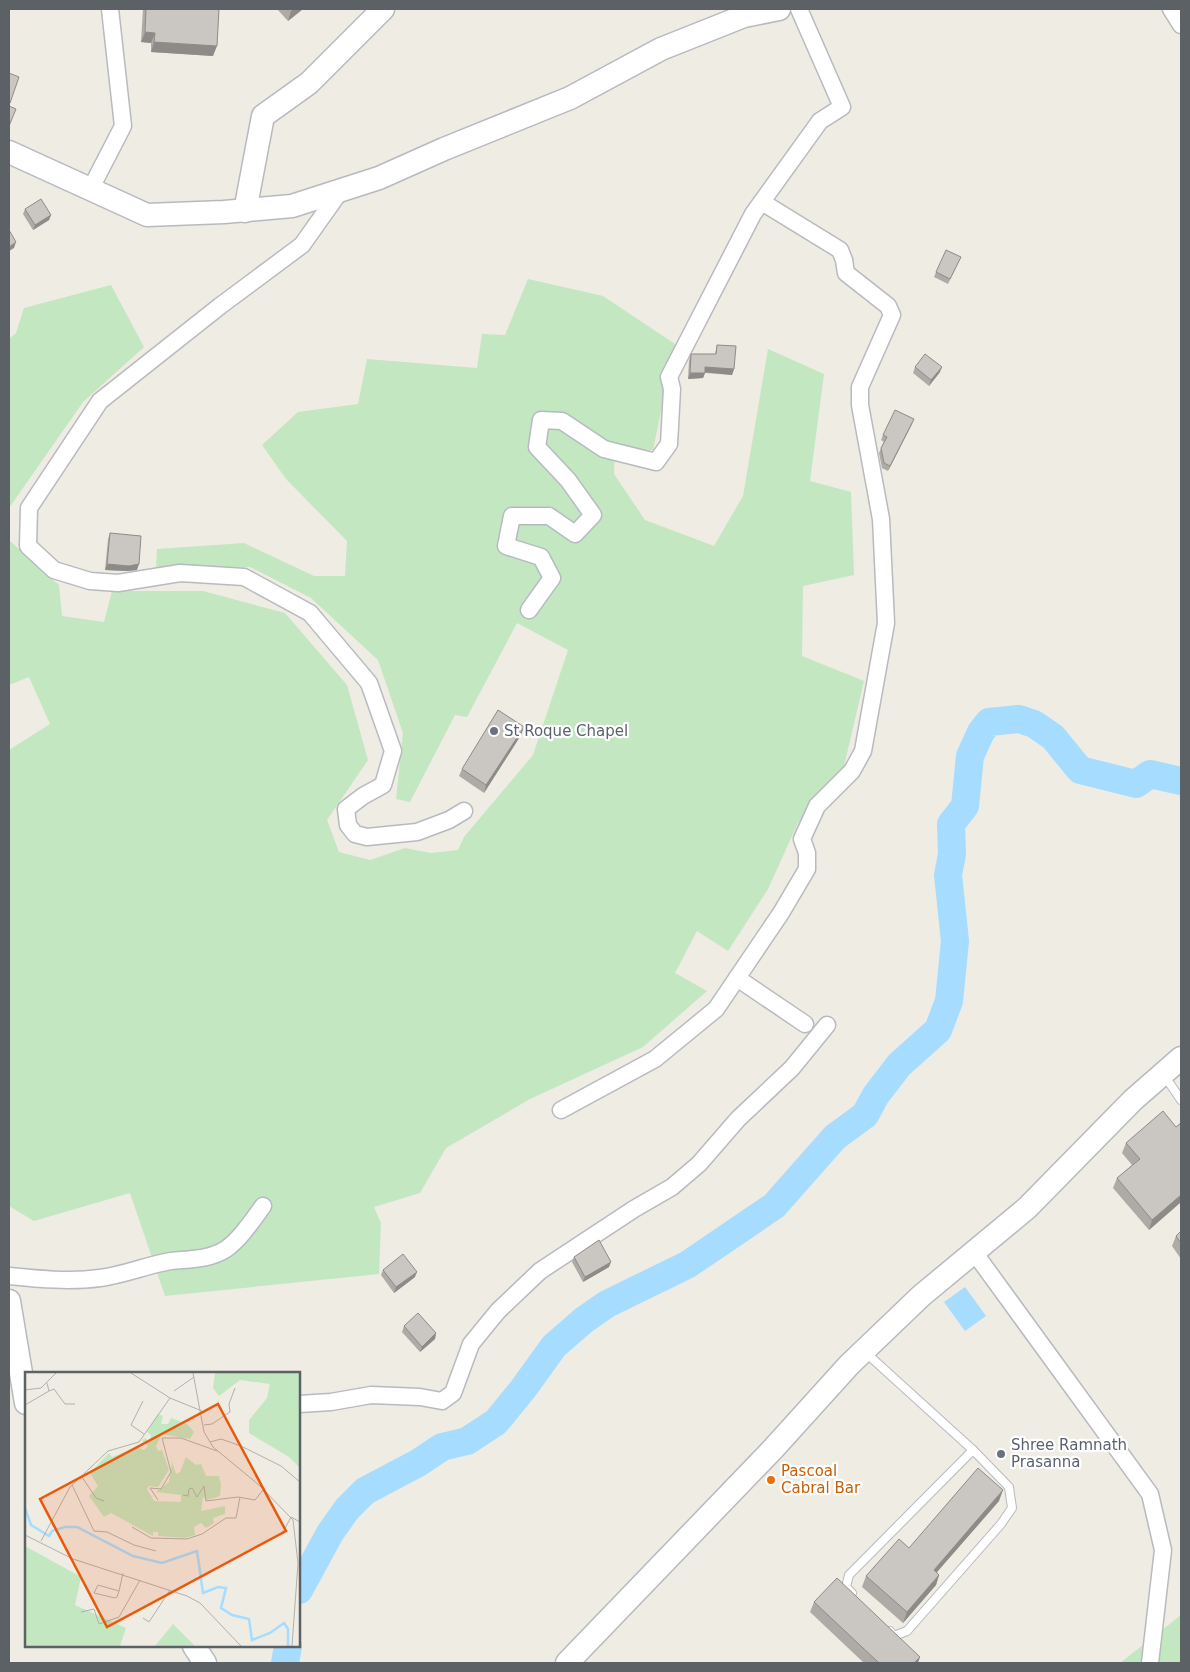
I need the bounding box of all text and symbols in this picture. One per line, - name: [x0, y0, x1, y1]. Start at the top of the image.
- place label: St Roque Chapel: [504, 722, 628, 740]
- marker: St Roque Chapel: [488, 725, 500, 737]
- inset map: [25, 1372, 300, 1647]
- place label: Shree Ramnath Prasanna: [1011, 1436, 1127, 1471]
- marker: Shree Ramnath Prasanna: [995, 1448, 1007, 1460]
- place label: Pascoal Cabral Bar: [781, 1462, 861, 1497]
- marker: Pascoal Cabral Bar: [765, 1474, 777, 1486]

